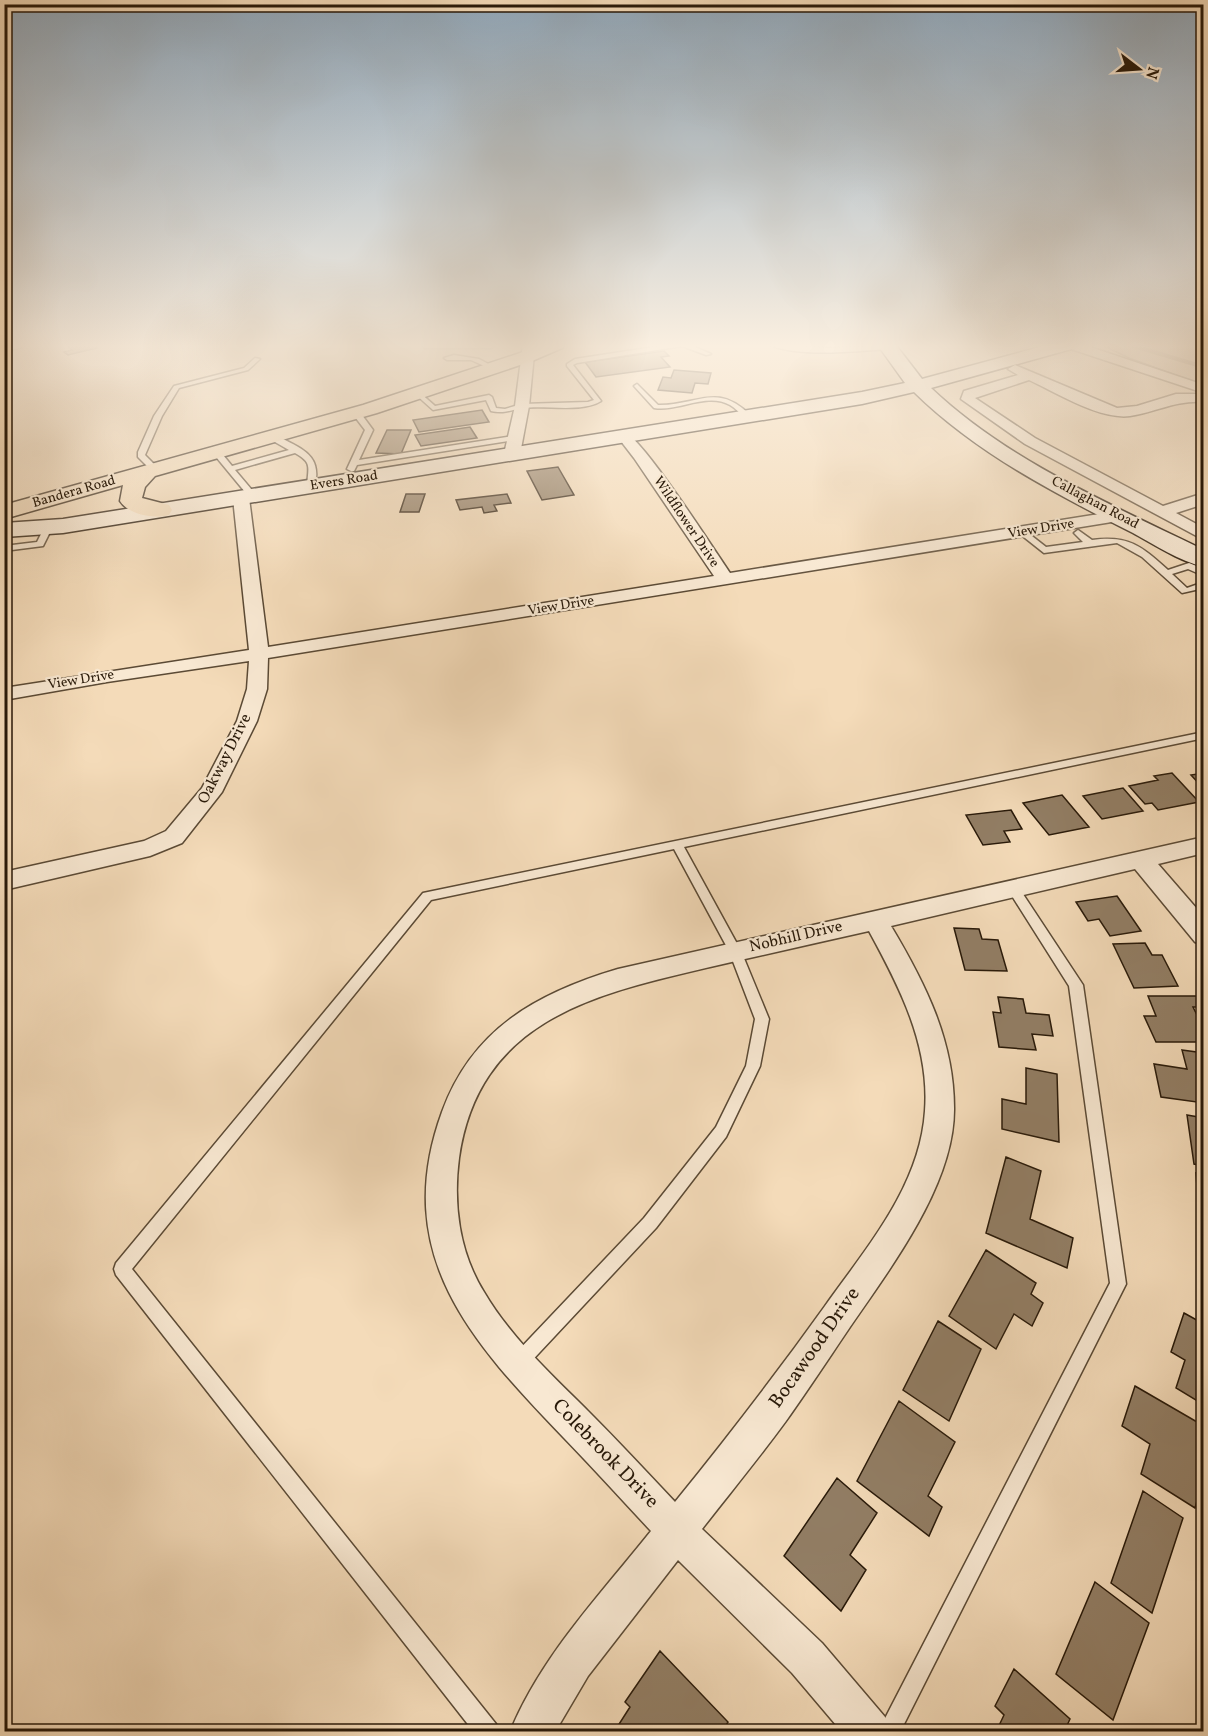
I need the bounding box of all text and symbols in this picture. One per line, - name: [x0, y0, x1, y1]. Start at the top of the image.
- north arrow: [1109, 39, 1169, 99]
- text: N: [1139, 64, 1164, 82]
- street label: Evers Road: [309, 466, 379, 496]
- street label: Bandera Road: [30, 471, 118, 513]
- street label: Callaghan Road: [1048, 472, 1142, 534]
- street label: Wildflower Drive: [648, 473, 724, 572]
- street label: View Drive: [1006, 514, 1076, 544]
- street label: View Drive: [526, 591, 596, 621]
- street label: View Drive: [46, 665, 116, 695]
- street label: Oakway Drive: [193, 710, 257, 808]
- street label: Nobhill Drive: [747, 916, 845, 958]
- street label: Bocawood Drive: [763, 1282, 867, 1414]
- street label: Colebrook Drive: [545, 1393, 665, 1515]

